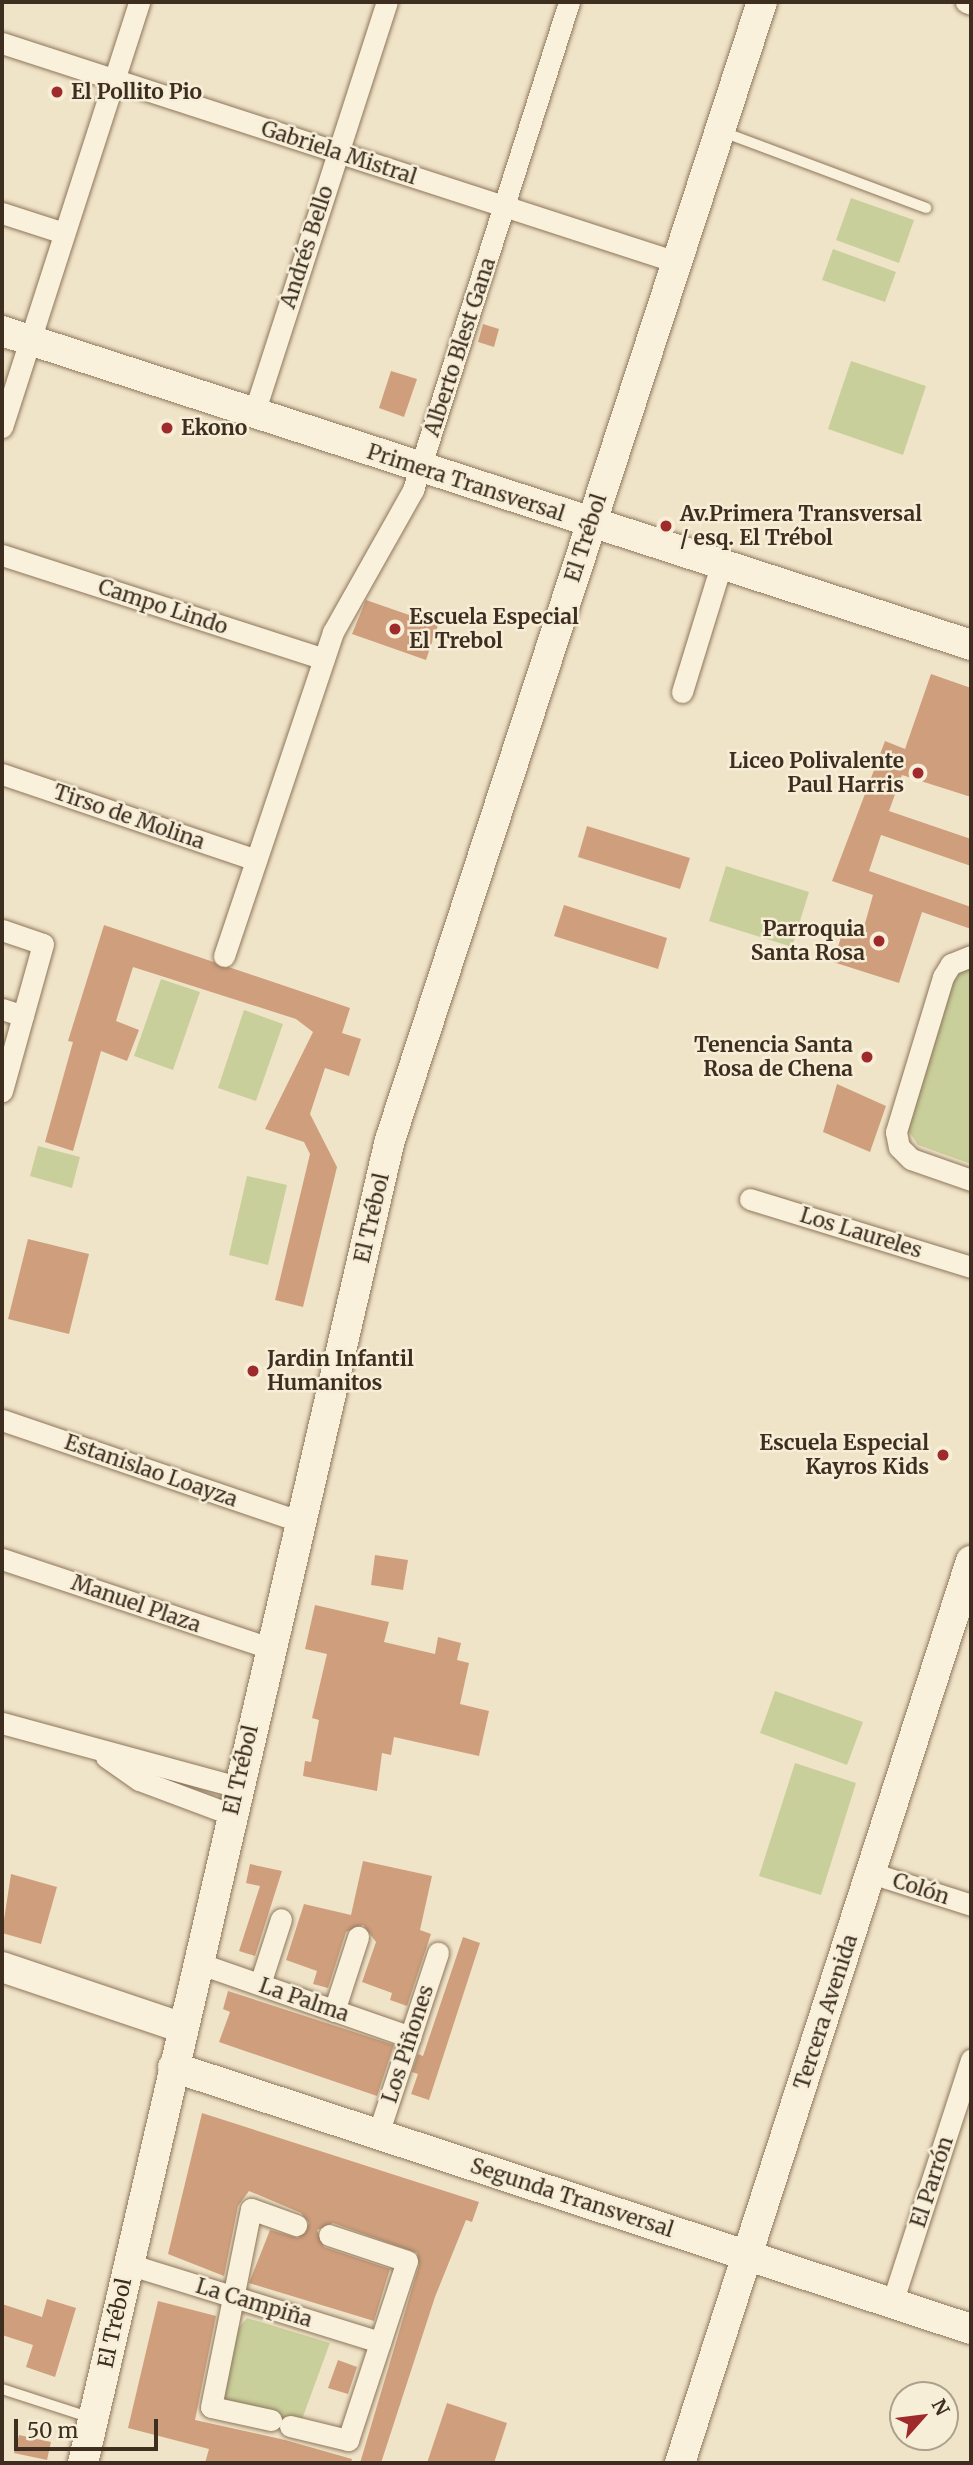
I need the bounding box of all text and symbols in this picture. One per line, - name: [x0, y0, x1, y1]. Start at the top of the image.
- place label: El Pollito Pio: [71, 79, 202, 105]
- marker: El Pollito Pio: [49, 84, 65, 100]
- street label: Gabriela Mistral: [258, 116, 420, 190]
- street label: Andrés Bello: [275, 182, 339, 312]
- street label: Alberto Blest Gana: [419, 254, 501, 440]
- place label: Ekono: [181, 415, 247, 441]
- marker: Ekono: [159, 420, 175, 436]
- street label: Primera Transversal: [364, 439, 568, 527]
- street label: El Trébol: [560, 491, 612, 585]
- place label: Av.Primera Transversal / esq. El Trébol: [680, 501, 922, 551]
- marker: Av.Primera Transversal / esq. El Trébol: [658, 518, 674, 534]
- street label: Campo Lindo: [95, 574, 231, 640]
- place label: Escuela Especial El Trebol: [409, 604, 579, 654]
- marker: Escuela Especial El Trebol: [387, 621, 403, 637]
- place label: Liceo Polivalente Paul Harris: [729, 748, 904, 798]
- marker: Liceo Polivalente Paul Harris: [910, 765, 926, 781]
- street label: Tirso de Molina: [50, 779, 208, 855]
- place label: Parroquia Santa Rosa: [751, 916, 865, 966]
- marker: Parroquia Santa Rosa: [871, 933, 887, 949]
- place label: Tenencia Santa Rosa de Chena: [694, 1032, 853, 1082]
- marker: Tenencia Santa Rosa de Chena: [859, 1049, 875, 1065]
- street label: El Trébol: [349, 1171, 395, 1265]
- street label: Los Laureles: [797, 1202, 925, 1264]
- place label: Jardin Infantil Humanitos: [267, 1346, 414, 1396]
- marker: Jardin Infantil Humanitos: [245, 1363, 261, 1379]
- street label: Estanislao Loayza: [61, 1430, 241, 1512]
- place label: Escuela Especial Kayros Kids: [759, 1430, 929, 1480]
- marker: Escuela Especial Kayros Kids: [935, 1447, 951, 1463]
- street label: Manuel Plaza: [68, 1570, 204, 1638]
- street label: El Trébol: [218, 1723, 264, 1817]
- street label: Colón: [889, 1868, 953, 1910]
- street label: Tercera Avenida: [789, 1931, 863, 2093]
- street label: La Palma: [256, 1973, 352, 2027]
- street label: Los Piñones: [377, 1982, 439, 2106]
- street label: El Parrón: [905, 2133, 959, 2231]
- street label: Segunda Transversal: [467, 2153, 677, 2243]
- street label: La Campiña: [193, 2273, 315, 2333]
- street label: El Trébol: [93, 2276, 137, 2370]
- north arrow: [889, 2381, 959, 2451]
- text: N: [927, 2395, 955, 2419]
- scale bar: [18, 2406, 161, 2450]
- text: 50 m: [27, 2417, 78, 2444]

